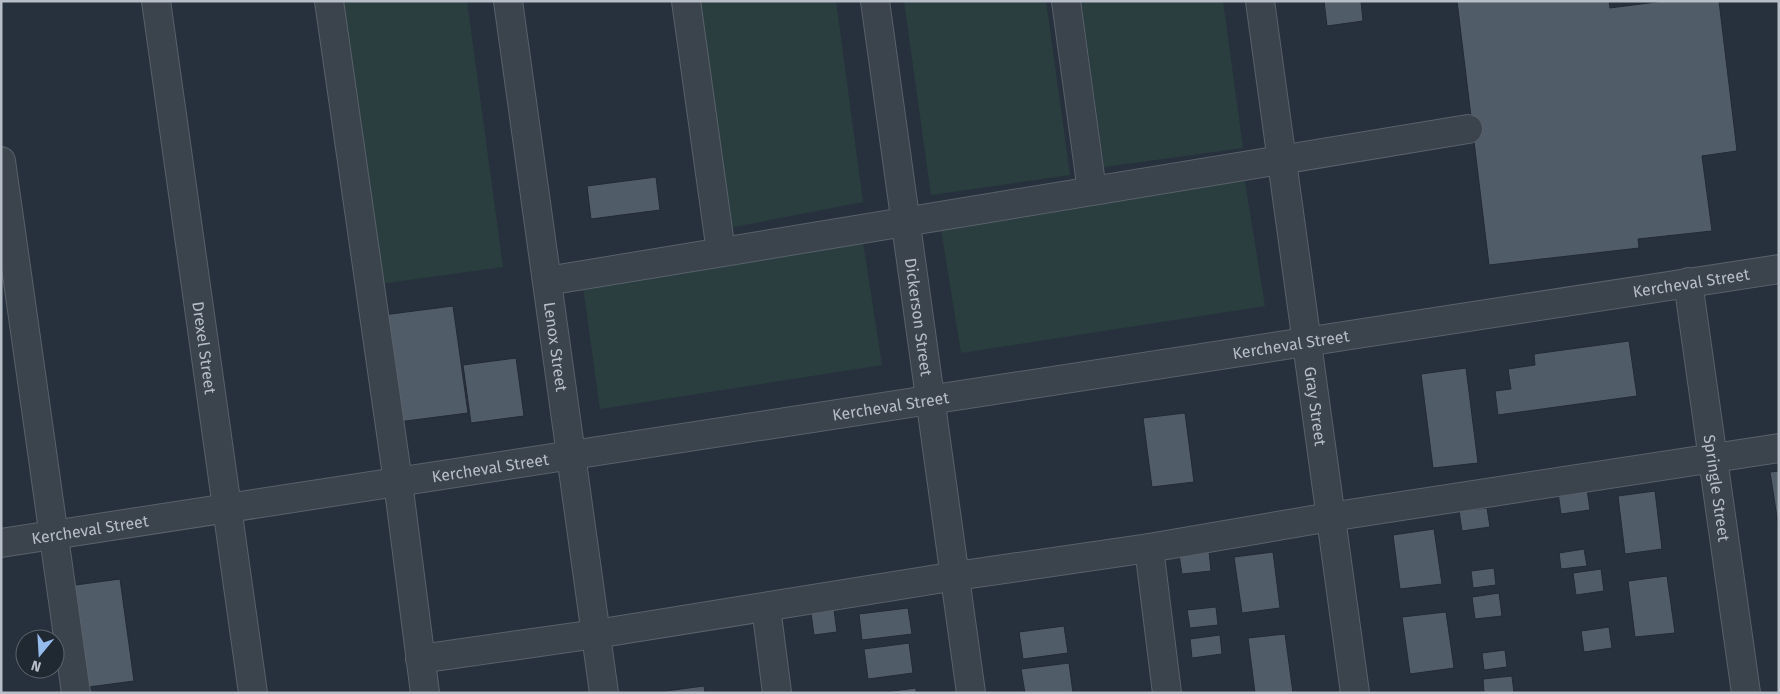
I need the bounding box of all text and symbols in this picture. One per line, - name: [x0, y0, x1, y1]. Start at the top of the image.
- street label: Dickerson Street: [901, 257, 936, 378]
- street label: Kercheval Street: [1631, 264, 1751, 301]
- street label: Drexel Street: [189, 300, 221, 395]
- street label: Lenox Street: [540, 301, 572, 393]
- street label: Kercheval Street: [1231, 326, 1351, 363]
- street label: Gray Street: [1301, 365, 1330, 447]
- street label: Kercheval Street: [831, 388, 950, 424]
- street label: Springle Street: [1700, 433, 1734, 543]
- street label: Kercheval Street: [430, 449, 550, 486]
- street label: Kercheval Street: [30, 511, 150, 548]
- north arrow: [15, 629, 65, 679]
- text: N: [29, 656, 43, 675]

